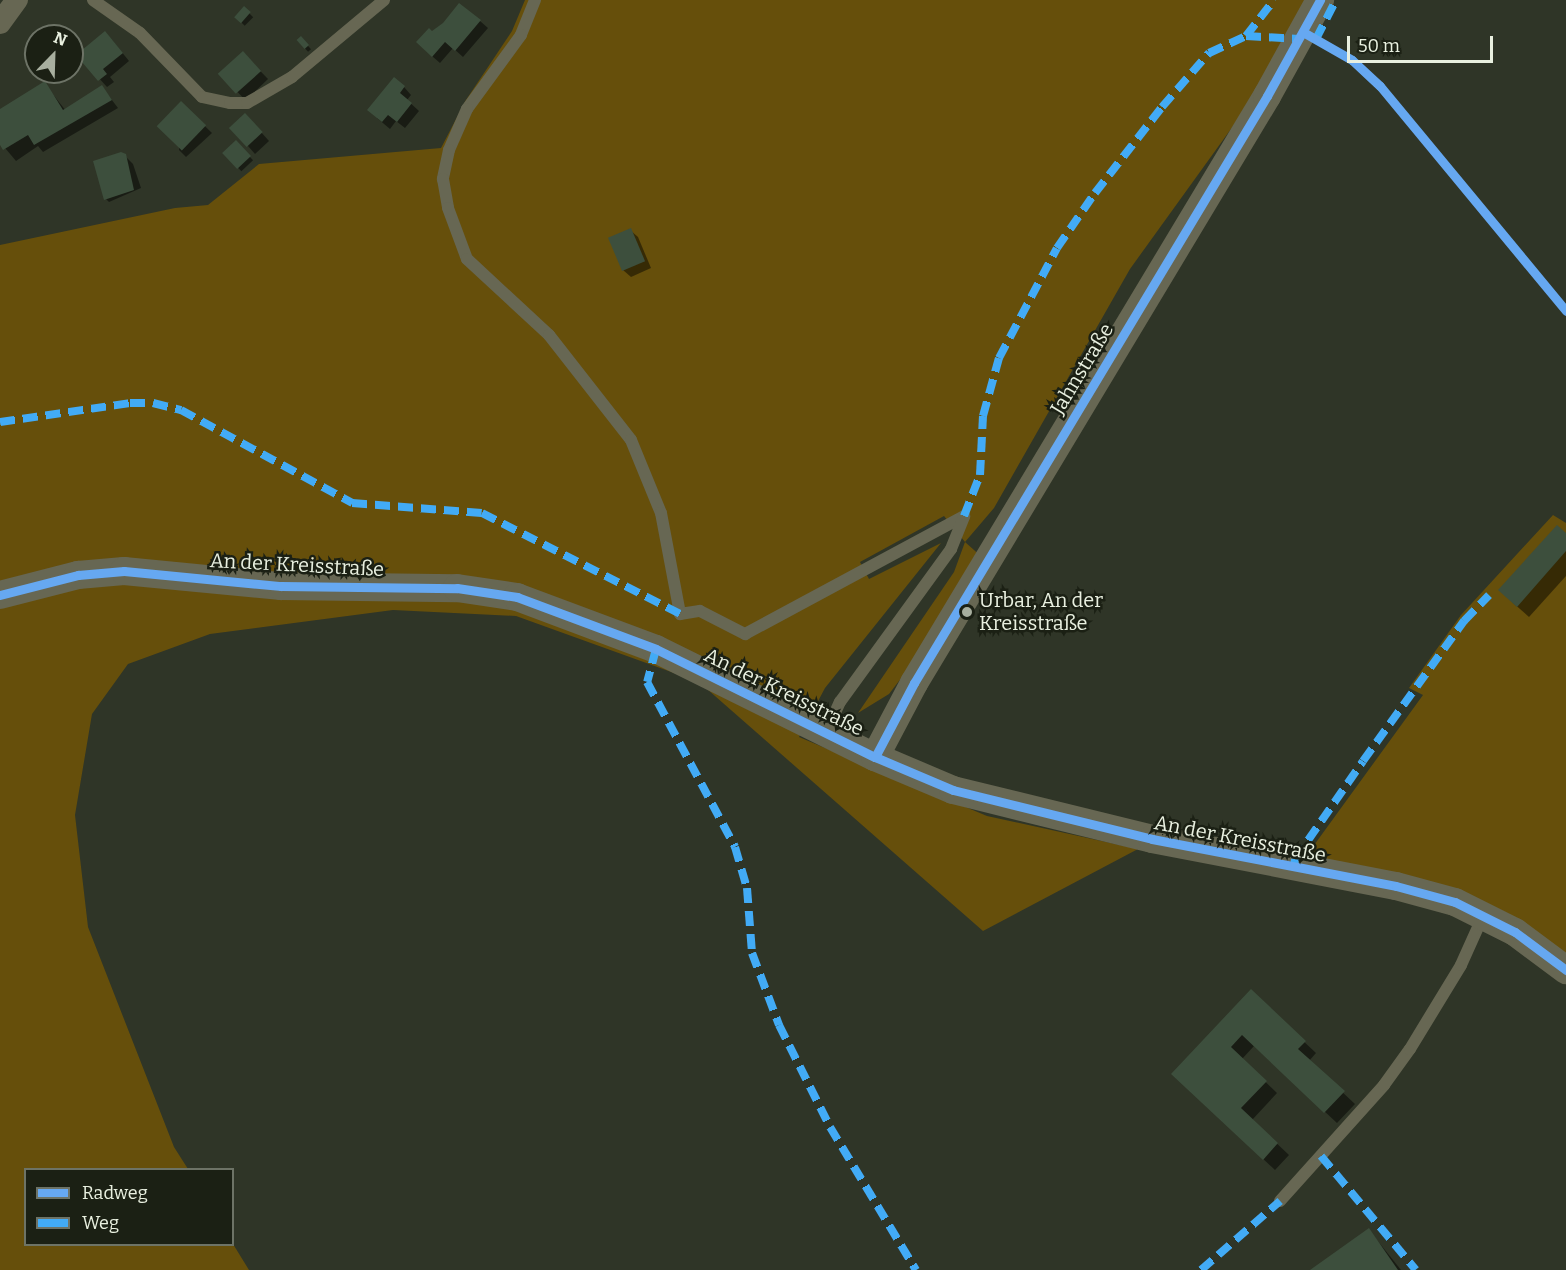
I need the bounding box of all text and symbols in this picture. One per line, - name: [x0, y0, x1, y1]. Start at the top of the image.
- north arrow: [24, 24, 84, 84]
- scale bar: [1350, 24, 1496, 62]
- text: N: [51, 28, 70, 50]
- text: 50 m: [1358, 35, 1400, 57]
- street label: Jahnstraße: [1045, 319, 1119, 419]
- street label: An der Kreisstraße: [209, 548, 385, 582]
- place label: Urbar, An der Kreisstraße: [979, 588, 1103, 635]
- marker: Urbar, An der Kreisstraße: [960, 605, 974, 619]
- street label: An der Kreisstraße: [700, 643, 868, 741]
- street label: An der Kreisstraße: [1152, 811, 1328, 867]
- legend: [24, 1168, 234, 1246]
- text: Radweg: [82, 1182, 148, 1204]
- text: Weg: [82, 1212, 119, 1234]

